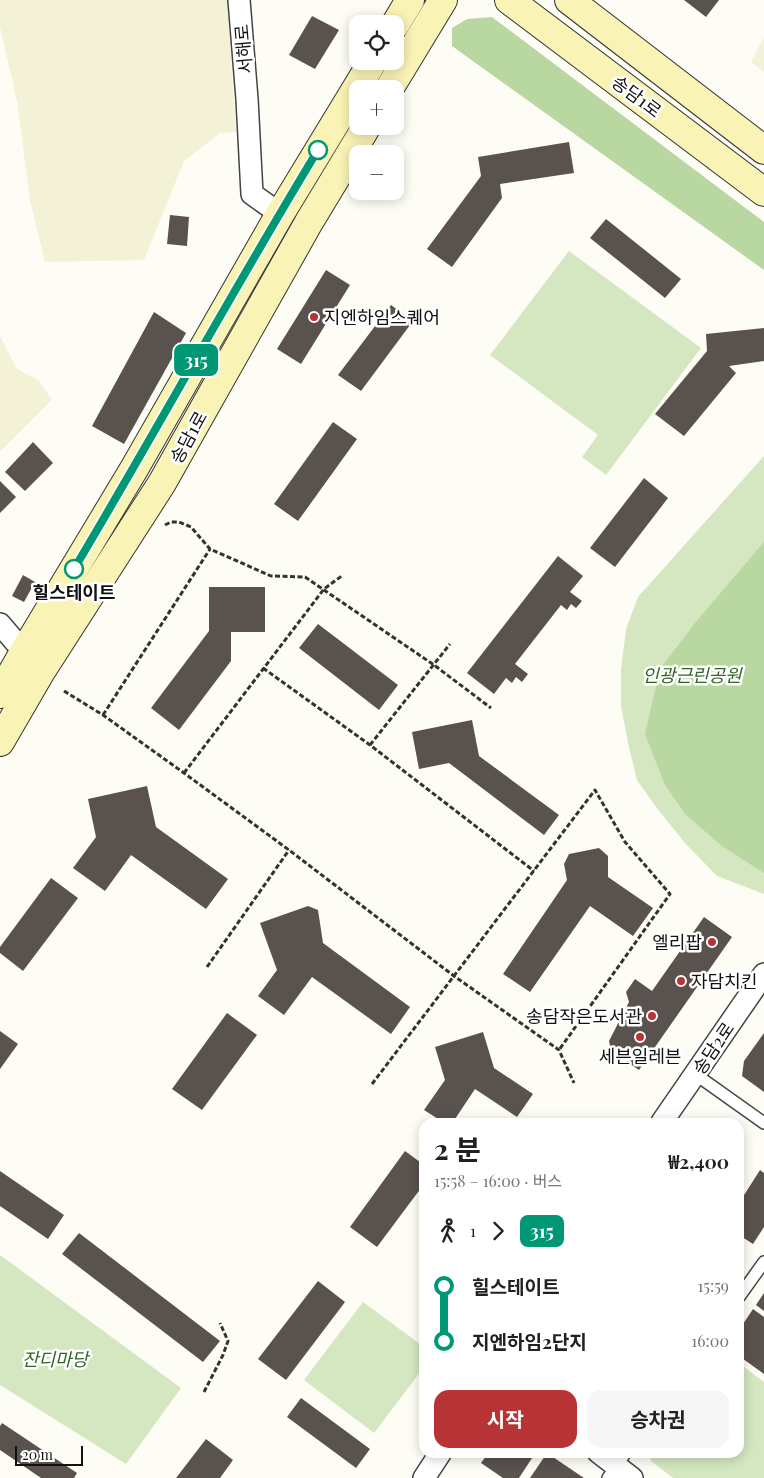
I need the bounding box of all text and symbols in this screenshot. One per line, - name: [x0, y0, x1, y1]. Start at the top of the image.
- map controls: [349, 15, 404, 200]
- button: locate: [349, 15, 404, 70]
- street label: 서해로: [229, 23, 257, 75]
- street label: 송담1로: [607, 69, 667, 123]
- button: +: [349, 80, 404, 135]
- unlabelled marker: [308, 140, 328, 160]
- button: −: [349, 145, 404, 200]
- place label: 지엔하임스퀘어: [324, 305, 440, 329]
- marker: 지엔하임스퀘어: [308, 311, 320, 323]
- line badge: 315: [167, 344, 225, 376]
- text: 315: [184, 348, 208, 372]
- street label: 송담1로: [164, 407, 212, 467]
- marker: 힐스테이트: [64, 559, 84, 579]
- place label: 힐스테이트: [33, 580, 115, 604]
- park label: 인광근린공원: [642, 663, 743, 687]
- place label: 엘리팝: [652, 930, 702, 954]
- marker: 엘리팝: [706, 936, 718, 948]
- place label: 자담치킨: [691, 969, 757, 993]
- marker: 자담치킨: [675, 975, 687, 987]
- place label: 송담작은도서관: [526, 1004, 642, 1028]
- marker: 송담작은도서관: [646, 1010, 658, 1022]
- street label: 송담2로: [687, 1017, 739, 1079]
- marker: 세븐일레븐: [634, 1031, 646, 1043]
- place label: 세븐일레븐: [599, 1044, 681, 1068]
- text: 2 분: [434, 1130, 481, 1167]
- text: ₩2,400: [668, 1148, 729, 1174]
- text: 15:58 – 16:00 · 버스: [434, 1170, 562, 1191]
- icon: walk: [434, 1217, 462, 1245]
- icon: forward: [484, 1217, 512, 1245]
- text: 315: [530, 1219, 554, 1243]
- text: 1: [470, 1220, 476, 1241]
- text: 힐스테이트: [472, 1273, 559, 1299]
- text: 15:59: [698, 1275, 729, 1296]
- text: 지엔하임2단지: [472, 1328, 587, 1354]
- text: 16:00: [691, 1330, 729, 1351]
- park label: 잔디마당: [22, 1347, 91, 1371]
- button: 시작: [434, 1390, 577, 1448]
- button: 승차권: [587, 1390, 729, 1448]
- scale bar: [15, 1443, 82, 1466]
- text: 20 m: [22, 1445, 53, 1464]

